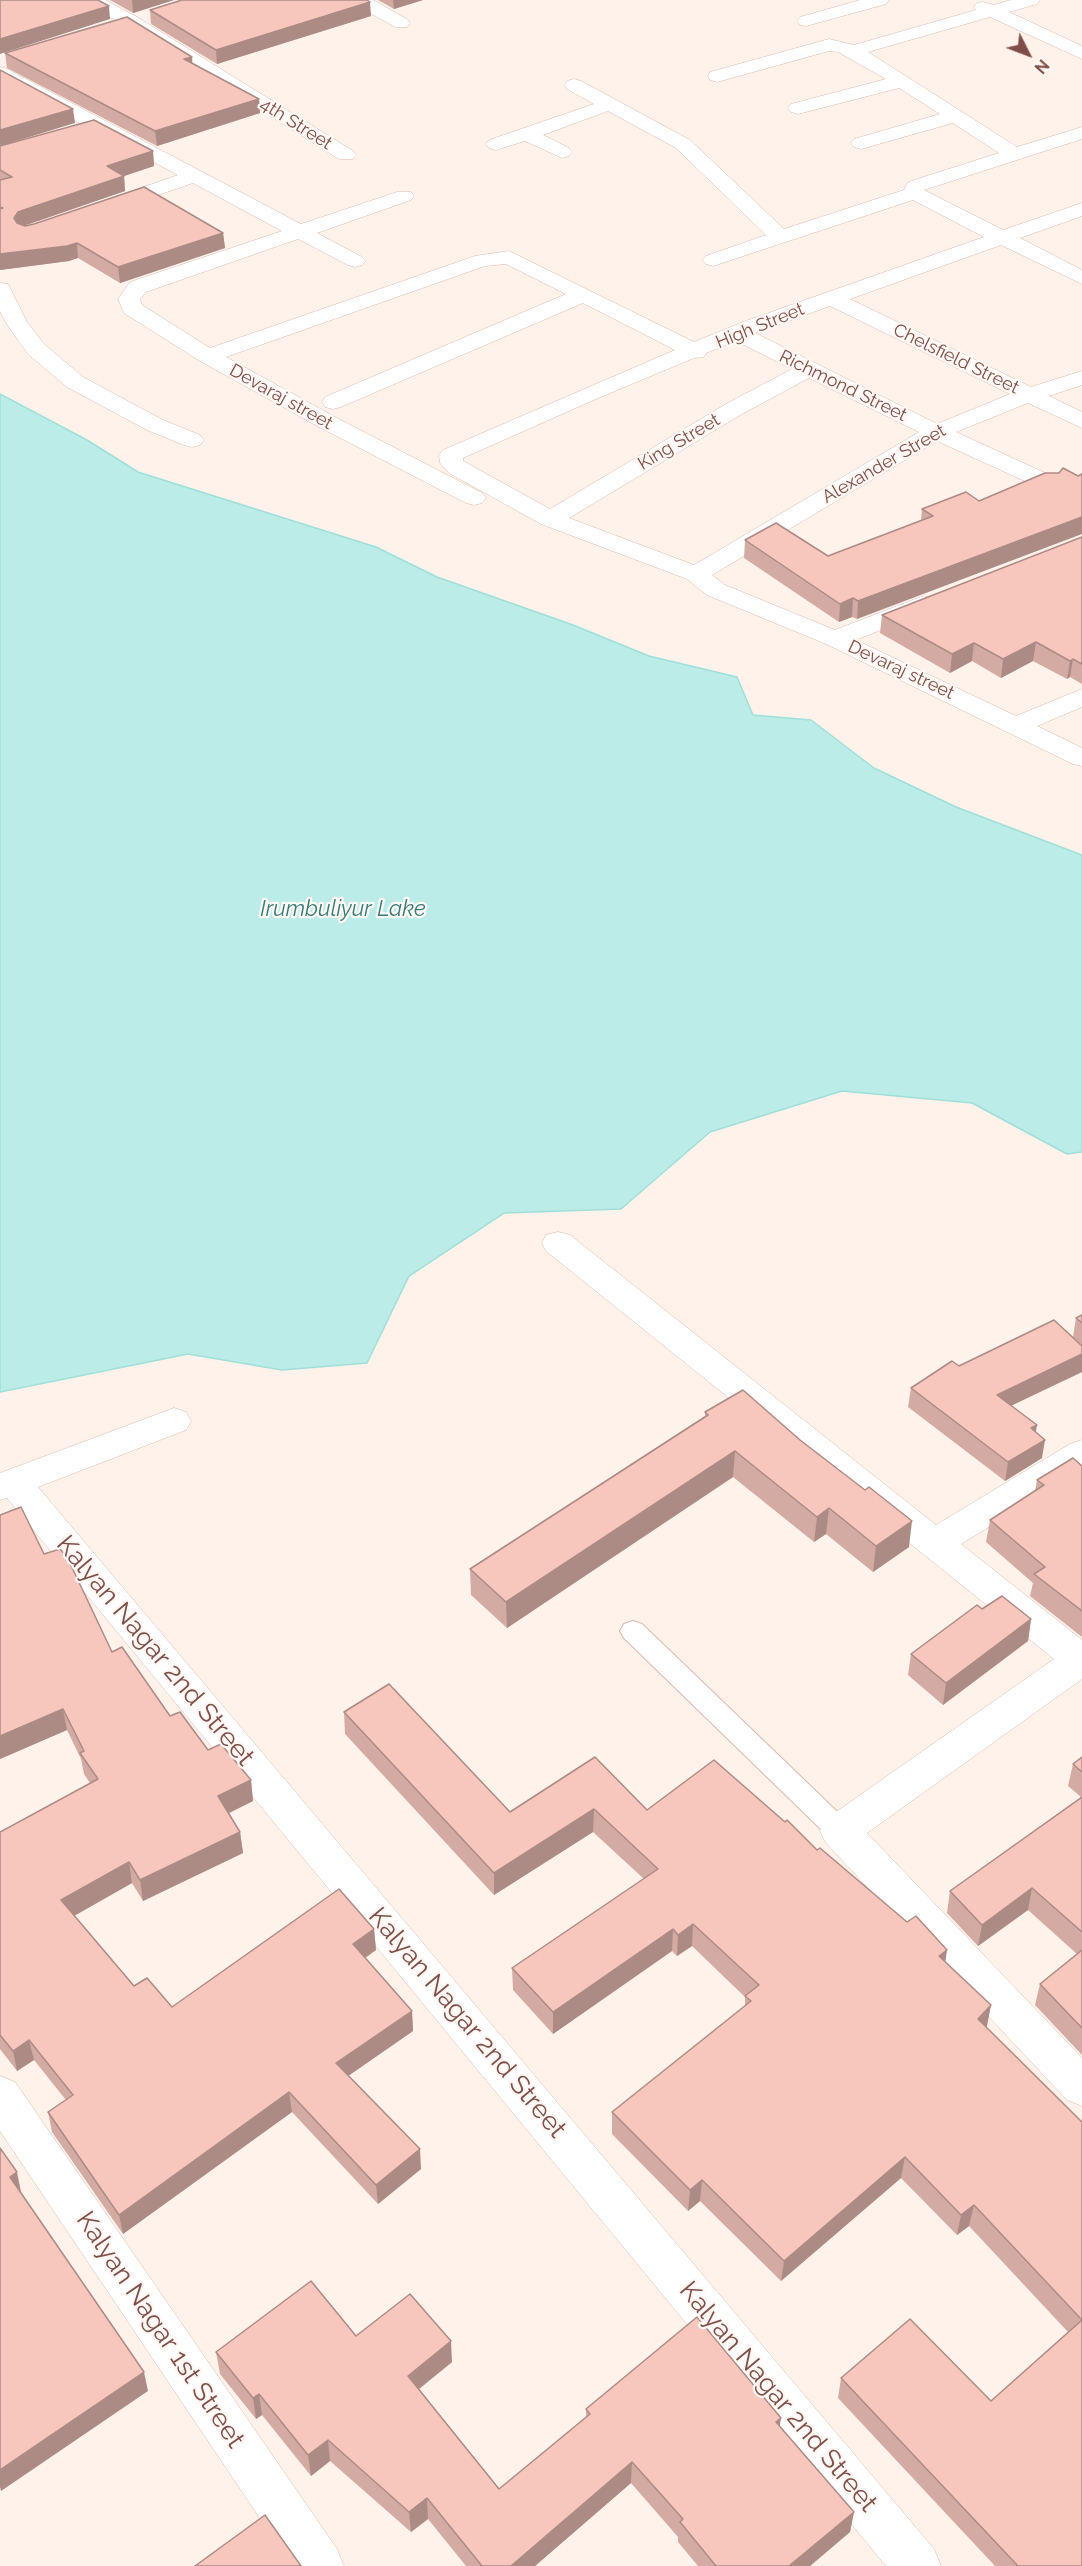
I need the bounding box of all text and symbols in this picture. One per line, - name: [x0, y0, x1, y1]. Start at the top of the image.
- north arrow: [998, 24, 1058, 84]
- text: N: [1031, 55, 1053, 77]
- street label: 4th Street: [256, 93, 336, 155]
- street label: High Street: [713, 299, 807, 353]
- street label: Chelsfield Street: [890, 319, 1022, 399]
- street label: Richmond Street: [776, 346, 910, 426]
- street label: Devaraj street: [226, 360, 336, 434]
- street label: King Street: [634, 409, 724, 475]
- street label: Alexander Street: [818, 420, 950, 508]
- street label: Devaraj street: [844, 636, 958, 704]
- water label: Irumbuliyur Lake: [260, 896, 426, 922]
- street label: Kalyan Nagar 2nd Street: [50, 1530, 260, 1772]
- street label: Kalyan Nagar 2nd Street: [362, 1902, 572, 2144]
- street label: Kalyan Nagar 1st Street: [69, 2206, 251, 2454]
- street label: Kalyan Nagar 2nd Street: [673, 2276, 883, 2518]

